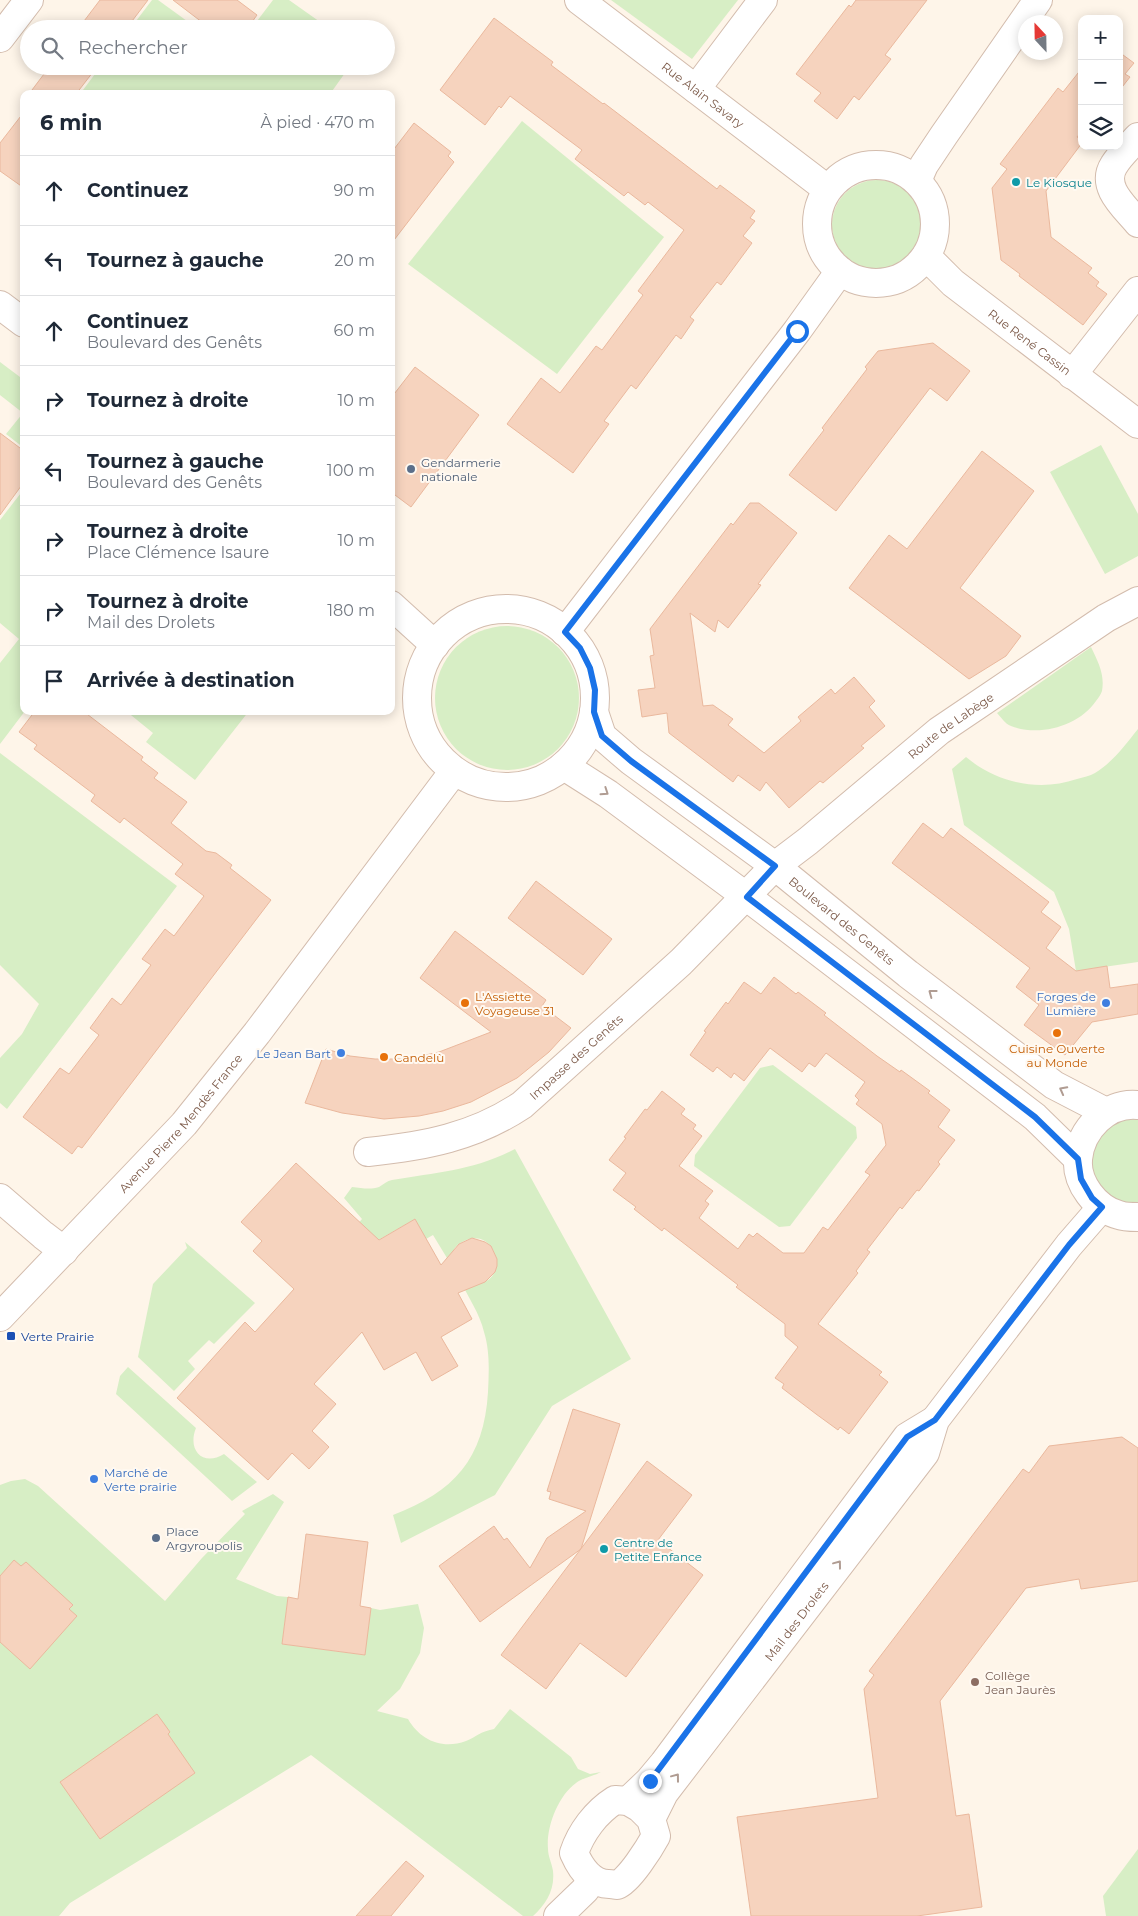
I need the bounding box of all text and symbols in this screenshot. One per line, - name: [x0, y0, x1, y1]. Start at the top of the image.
- north arrow: [1018, 15, 1063, 60]
- map controls: [1078, 15, 1123, 150]
- button: +: [1078, 15, 1123, 60]
- search box: [20, 20, 395, 75]
- icon: search: [38, 34, 66, 62]
- text: Rechercher: [78, 36, 188, 59]
- street label: Rue Alain Savary: [659, 58, 748, 131]
- button: −: [1078, 60, 1123, 105]
- button: layers: [1078, 105, 1123, 150]
- text: 6 min: [40, 110, 102, 135]
- text: À pied · 470 m: [261, 113, 375, 132]
- place label: Le Kiosque: [1026, 175, 1092, 190]
- marker: Le Kiosque: [1010, 176, 1022, 188]
- icon: ahead: [40, 177, 68, 205]
- text: Continuez: [87, 179, 188, 202]
- text: 90 m: [333, 181, 375, 200]
- icon: left: [40, 247, 68, 275]
- text: Tournez à gauche: [87, 249, 264, 272]
- text: 20 m: [334, 251, 375, 270]
- street label: Rue René Cassin: [986, 305, 1074, 378]
- text: Continuez: [87, 310, 188, 333]
- icon: ahead: [40, 317, 68, 345]
- route start: [786, 320, 809, 343]
- text: 60 m: [333, 321, 375, 340]
- text: Boulevard des Genêts: [87, 333, 262, 352]
- icon: right: [40, 387, 68, 415]
- text: Tournez à droite: [87, 389, 248, 412]
- text: 10 m: [337, 391, 375, 410]
- text: Tournez à gauche: [87, 450, 264, 473]
- place label: Gendarmerie nationale: [421, 455, 501, 484]
- icon: left: [40, 457, 68, 485]
- text: 100 m: [327, 461, 375, 480]
- marker: Gendarmerie nationale: [405, 463, 417, 475]
- text: Boulevard des Genêts: [87, 473, 262, 492]
- text: Tournez à droite: [87, 520, 248, 543]
- icon: right: [40, 527, 68, 555]
- text: 10 m: [337, 531, 375, 550]
- text: Place Clémence Isaure: [87, 543, 269, 562]
- text: Tournez à droite: [87, 590, 248, 613]
- icon: right: [40, 597, 68, 625]
- text: 180 m: [327, 601, 375, 620]
- text: Mail des Drolets: [87, 613, 215, 632]
- icon: arrive: [40, 667, 68, 695]
- text: Arrivée à destination: [87, 669, 295, 692]
- street label: Route de Labège: [904, 689, 996, 762]
- one-way arrow: [599, 786, 609, 795]
- street label: Boulevard des Genêts: [786, 873, 898, 968]
- place label: L'Assiette Voyageuse 31: [475, 989, 554, 1018]
- place label: Forges de Lumière: [1037, 989, 1096, 1018]
- one-way arrow: [929, 990, 938, 998]
- marker: L'Assiette Voyageuse 31: [459, 997, 471, 1009]
- marker: Forges de Lumière: [1100, 997, 1112, 1009]
- street label: Impasse des Genêts: [526, 1011, 626, 1103]
- marker: Cuisine Ouverte au Monde: [1051, 1027, 1063, 1039]
- place label: Cuisine Ouverte au Monde: [1009, 1041, 1105, 1070]
- place label: Le Jean Bart: [256, 1046, 331, 1061]
- marker: Le Jean Bart: [335, 1047, 347, 1059]
- place label: Candelù: [394, 1050, 444, 1065]
- street label: Avenue Pierre Mendès France: [115, 1051, 245, 1195]
- marker: Candelù: [378, 1051, 390, 1063]
- one-way arrow: [1059, 1086, 1068, 1096]
- place label: Verte Prairie: [21, 1329, 94, 1344]
- marker: Verte Prairie: [5, 1330, 17, 1342]
- place label: Marché de Verte prairie: [104, 1465, 177, 1494]
- marker: Marché de Verte prairie: [88, 1473, 100, 1485]
- place label: Place Argyroupolis: [166, 1524, 242, 1553]
- marker: Place Argyroupolis: [150, 1532, 162, 1544]
- place label: Centre de Petite Enfance: [614, 1535, 702, 1564]
- marker: Centre de Petite Enfance: [598, 1543, 610, 1555]
- one-way arrow: [833, 1561, 841, 1570]
- street label: Mail des Drolets: [761, 1578, 831, 1664]
- place label: Collège Jean Jaurès: [984, 1668, 1055, 1697]
- marker: Collège Jean Jaurès: [969, 1676, 981, 1688]
- route end: [639, 1770, 662, 1793]
- one-way arrow: [671, 1774, 679, 1783]

